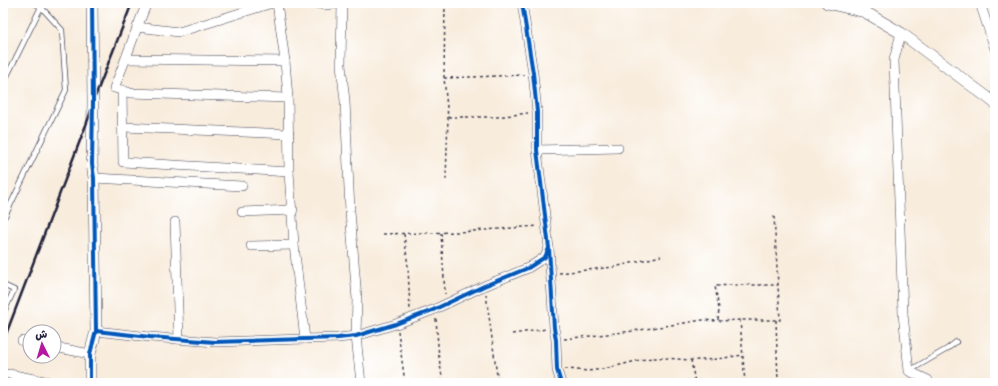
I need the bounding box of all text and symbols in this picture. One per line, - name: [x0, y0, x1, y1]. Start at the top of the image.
- north arrow: [22, 324, 62, 364]
- text: ش: [35, 328, 48, 342]

